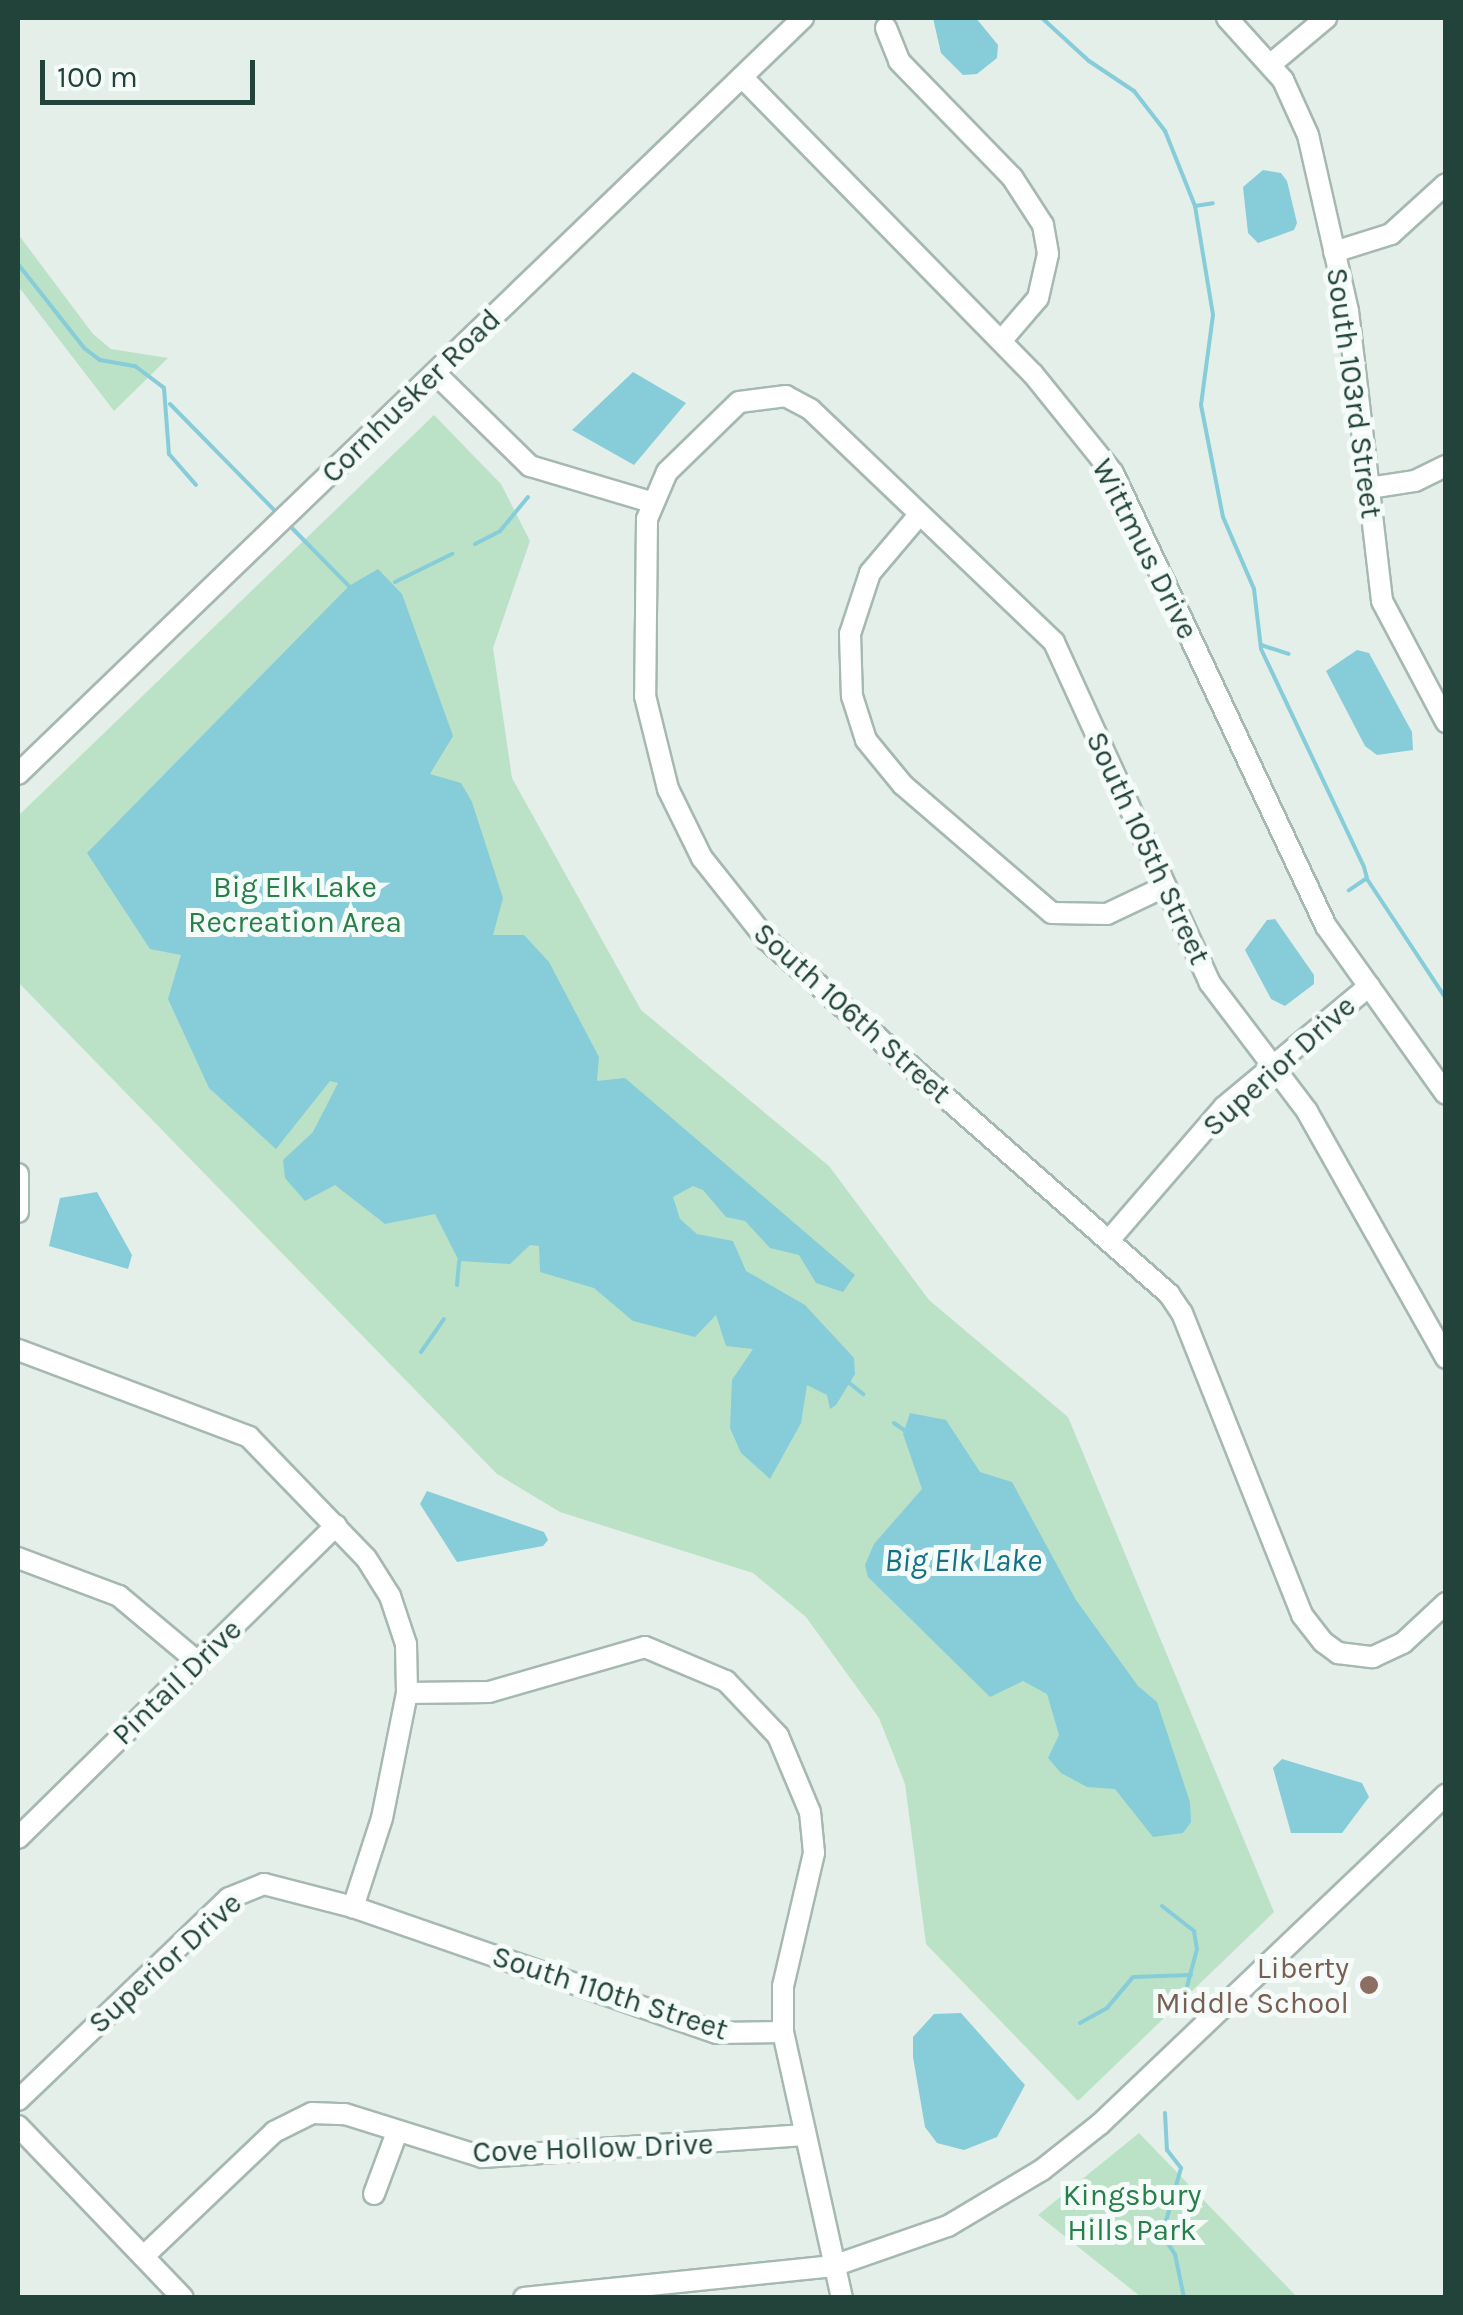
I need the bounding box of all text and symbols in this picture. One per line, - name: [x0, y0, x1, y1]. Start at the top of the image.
- scale bar: [45, 40, 260, 102]
- text: 100 m: [57, 59, 138, 95]
- street label: South 103rd Street: [1319, 265, 1389, 521]
- street label: Cornhusker Road: [314, 301, 508, 491]
- street label: Wittmus Drive: [1084, 453, 1206, 645]
- street label: South 105th Street: [1078, 726, 1218, 970]
- park label: Big Elk Lake Recreation Area: [188, 869, 402, 940]
- street label: South 106th Street: [746, 915, 958, 1111]
- street label: Superior Drive: [1195, 988, 1363, 1144]
- water label: Big Elk Lake: [884, 1542, 1042, 1580]
- street label: Pintail Drive: [105, 1611, 249, 1753]
- street label: Superior Drive: [81, 1885, 249, 2041]
- street label: South 110th Street: [488, 1938, 732, 2048]
- place label: Liberty Middle School: [1155, 1950, 1349, 2020]
- marker: Liberty Middle School: [1358, 1974, 1380, 1996]
- street label: Cove Hollow Drive: [472, 2126, 714, 2170]
- park label: Kingsbury Hills Park: [1063, 2177, 1201, 2248]

